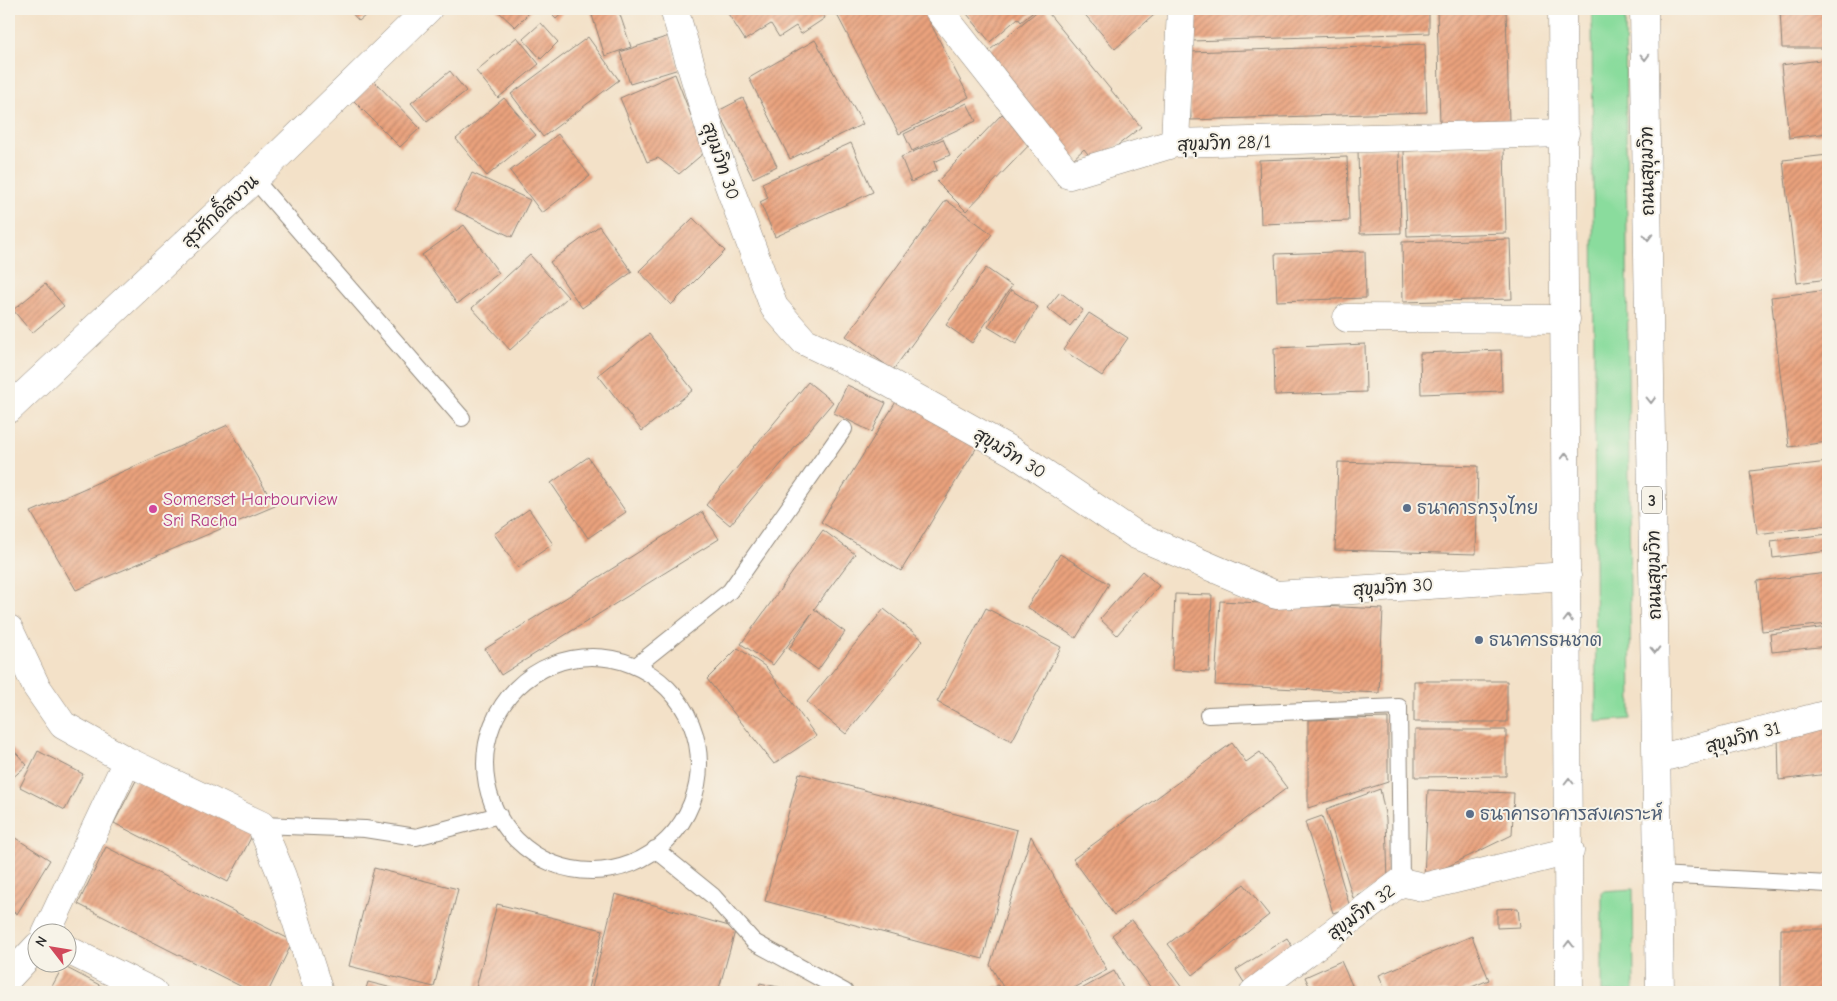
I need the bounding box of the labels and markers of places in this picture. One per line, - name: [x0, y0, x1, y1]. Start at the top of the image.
- place label: Somerset Harbourview Sri Racha: [163, 489, 338, 531]
- place label: ธนาคารกรุงไทย: [1417, 495, 1538, 522]
- marker: ธนาคารกรุงไทย: [1401, 502, 1413, 514]
- marker: Somerset Harbourview Sri Racha: [147, 503, 159, 515]
- place label: ธนาคารธนชาต: [1489, 630, 1602, 651]
- marker: ธนาคารธนชาต: [1473, 634, 1485, 646]
- place label: ธนาคารอาคารสงเคราะห์: [1480, 801, 1663, 825]
- marker: ธนาคารอาคารสงเคราะห์: [1464, 808, 1476, 820]

